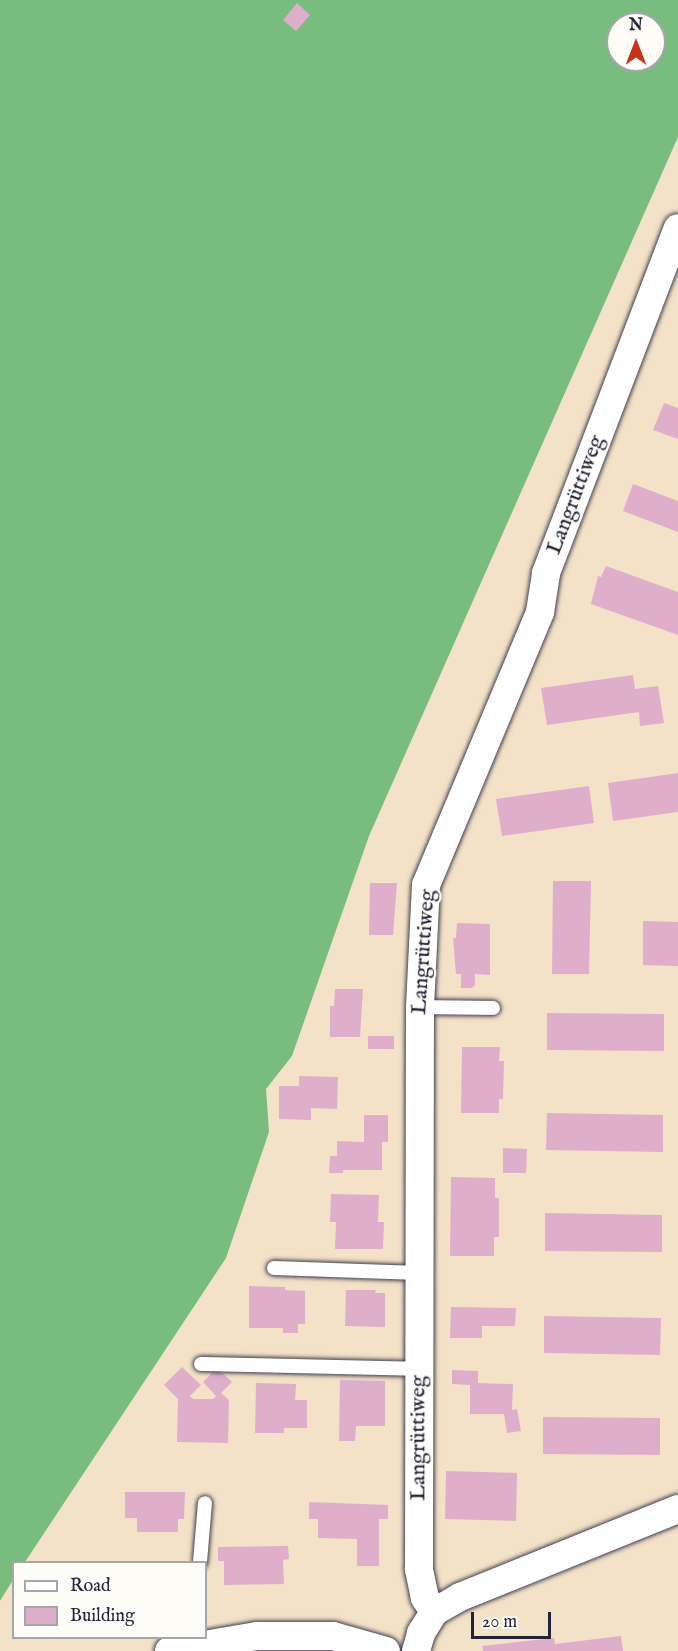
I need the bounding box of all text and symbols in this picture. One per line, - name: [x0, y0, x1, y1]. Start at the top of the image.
- north arrow: [606, 12, 666, 72]
- text: N: [629, 16, 643, 36]
- street label: Langrüttiweg: [541, 432, 611, 558]
- street label: Langrüttiweg: [406, 888, 442, 1016]
- street label: Langrüttiweg: [406, 1375, 432, 1501]
- legend: [12, 1561, 207, 1639]
- text: Road: [70, 1575, 111, 1598]
- scale bar: [474, 1600, 554, 1638]
- text: Building: [70, 1605, 135, 1628]
- text: 20 m: [482, 1611, 517, 1634]

